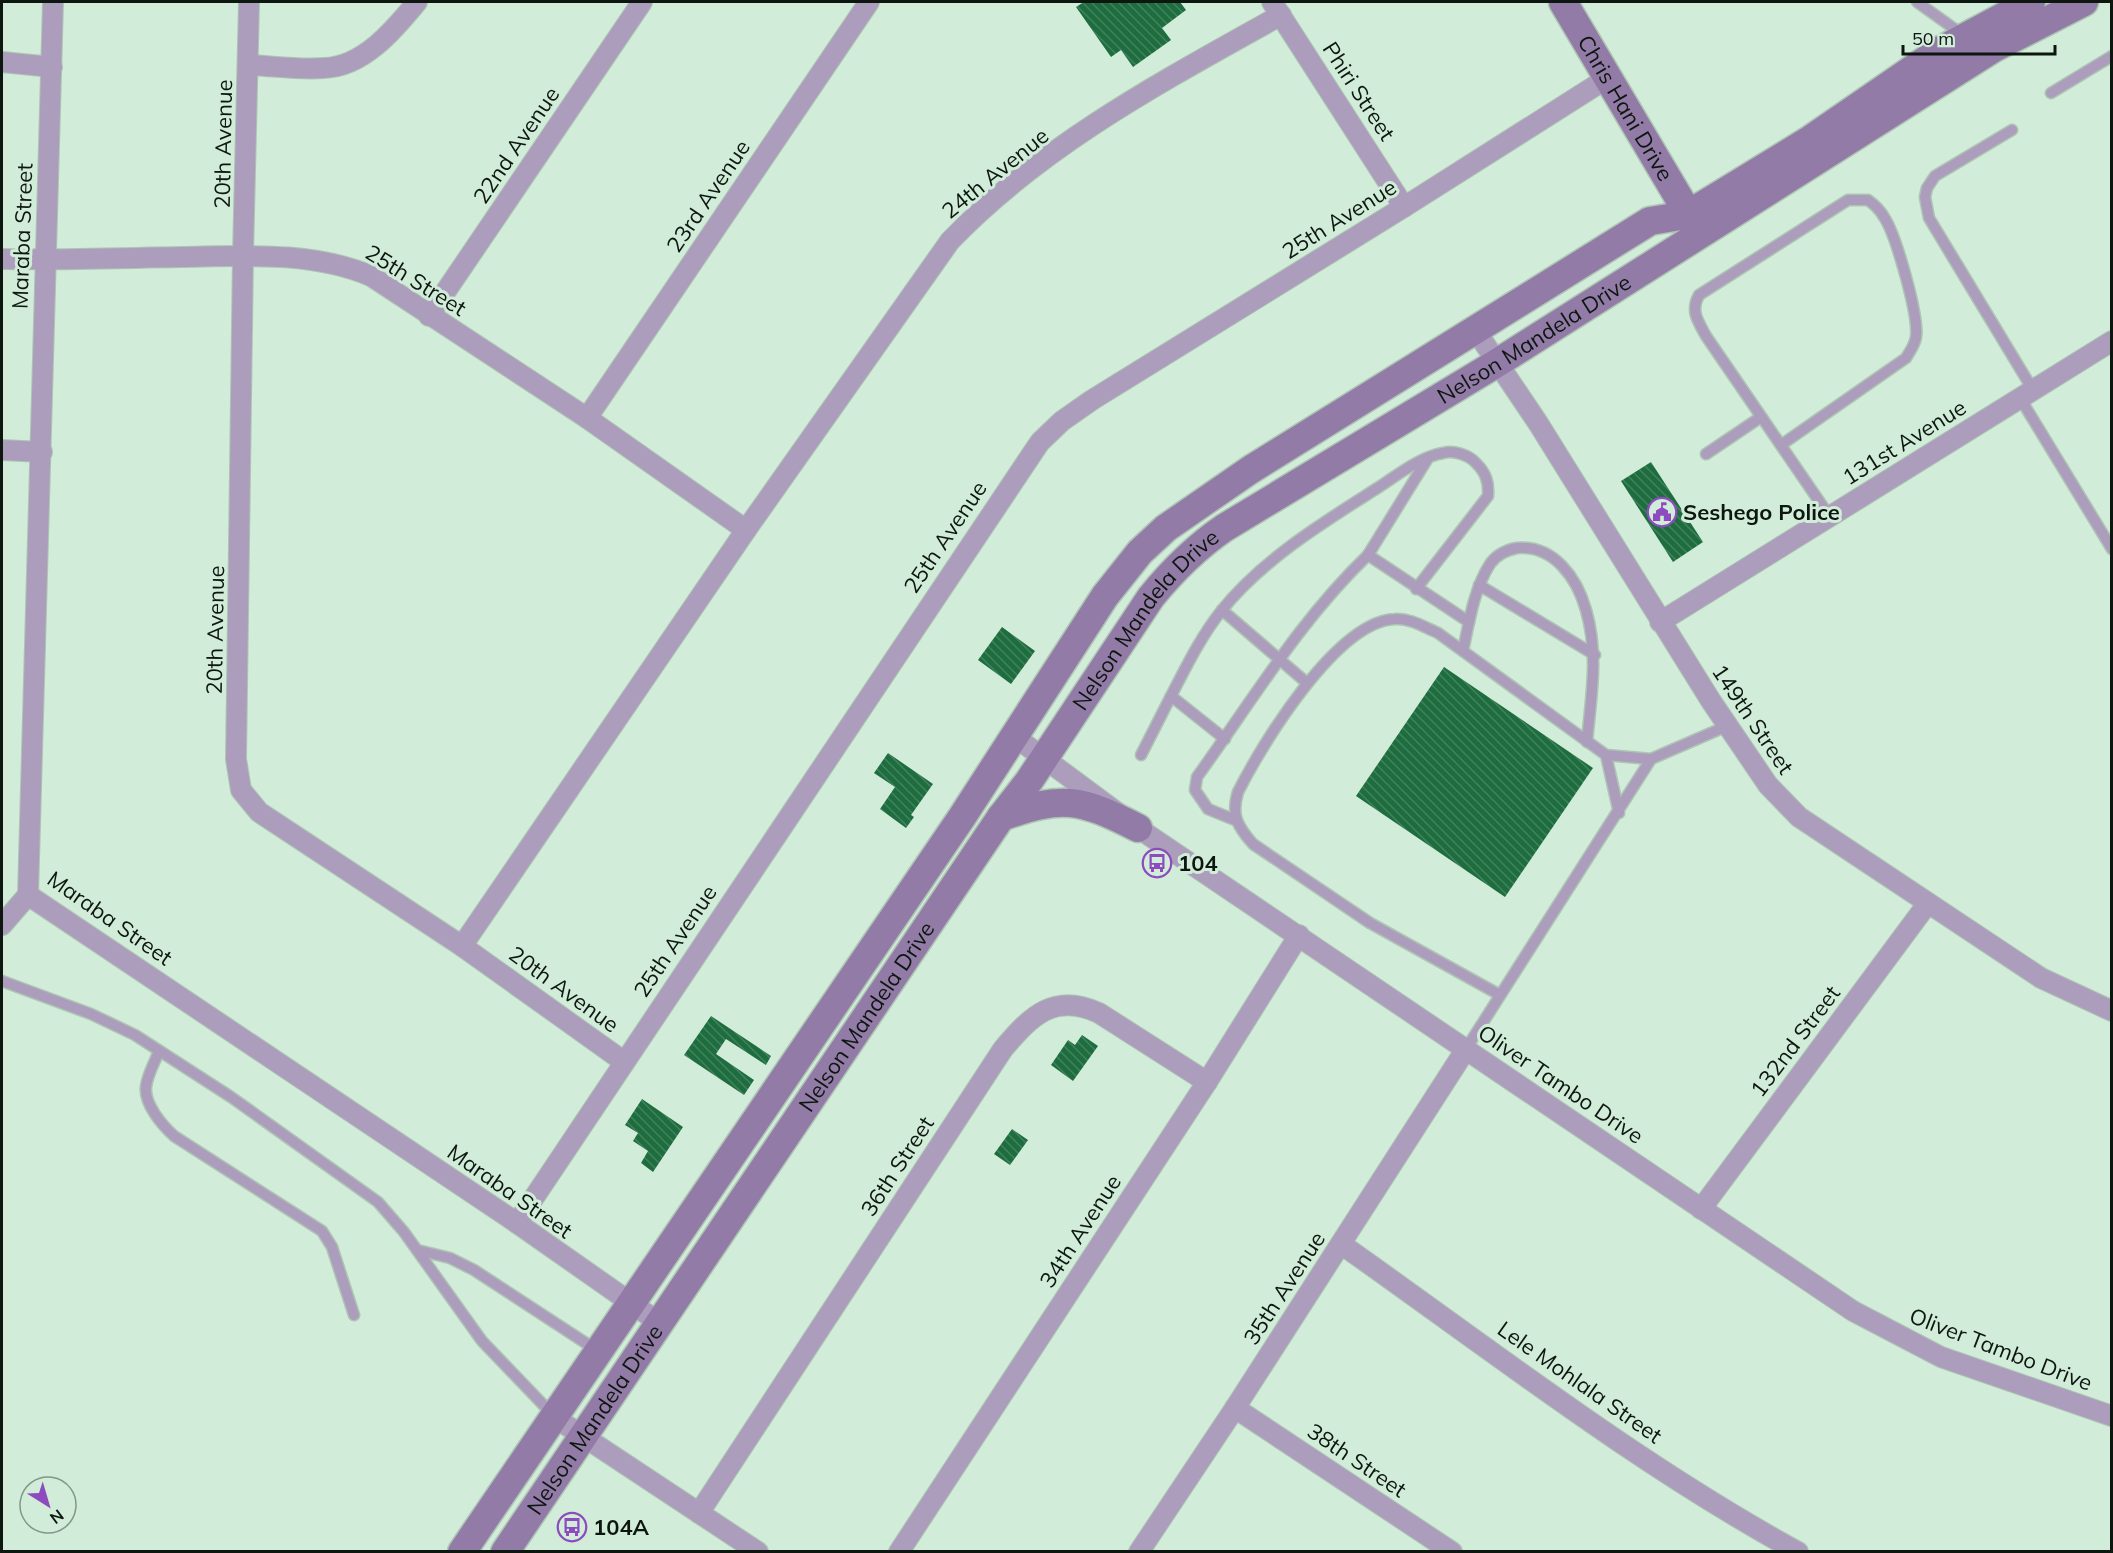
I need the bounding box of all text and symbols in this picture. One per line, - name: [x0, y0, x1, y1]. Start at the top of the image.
- scale bar: [1903, 18, 2054, 56]
- text: 50 m: [1912, 27, 1954, 50]
- street label: Chris Hani Drive: [1572, 30, 1680, 186]
- street label: Phiri Street: [1317, 36, 1401, 146]
- street label: 20th Avenue: [208, 79, 238, 209]
- street label: 22nd Avenue: [467, 81, 565, 209]
- street label: 24th Avenue: [936, 121, 1054, 225]
- street label: 23rd Avenue: [660, 134, 756, 258]
- street label: Maraba Street: [5, 162, 39, 310]
- street label: 25th Avenue: [1277, 173, 1401, 265]
- street label: 25th Street: [360, 238, 472, 322]
- street label: Nelson Mandela Drive: [1432, 268, 1636, 410]
- street label: 131st Avenue: [1837, 393, 1971, 491]
- street label: 25th Avenue: [897, 476, 993, 598]
- public building icon: Seshego Police: [1646, 496, 1678, 528]
- place label: Seshego Police: [1683, 498, 1840, 526]
- street label: Nelson Mandela Drive: [1066, 523, 1224, 715]
- street label: 20th Avenue: [200, 565, 230, 695]
- street label: 149th Street: [1706, 659, 1800, 780]
- bus stop icon: 104: [1141, 847, 1173, 879]
- place label: 104: [1178, 849, 1218, 877]
- street label: Maraba Street: [42, 865, 178, 972]
- street label: 25th Avenue: [627, 880, 723, 1002]
- street label: Nelson Mandela Drive: [792, 916, 940, 1117]
- street label: 20th Avenue: [503, 940, 625, 1038]
- street label: 132nd Street: [1744, 980, 1846, 1102]
- street label: Oliver Tambo Drive: [1473, 1018, 1649, 1150]
- street label: 36th Street: [854, 1111, 940, 1221]
- street label: Maraba Street: [442, 1138, 578, 1245]
- street label: 34th Avenue: [1033, 1169, 1127, 1293]
- street label: 35th Avenue: [1237, 1226, 1331, 1350]
- street label: Oliver Tambo Drive: [1906, 1301, 2096, 1397]
- street label: Lele Mohlala Street: [1492, 1315, 1668, 1449]
- street label: Nelson Mandela Drive: [520, 1319, 669, 1520]
- street label: 38th Street: [1302, 1417, 1412, 1504]
- north arrow: [18, 1475, 78, 1535]
- text: N: [46, 1505, 68, 1529]
- bus stop icon: 104A: [556, 1511, 588, 1543]
- place label: 104A: [593, 1513, 650, 1541]

